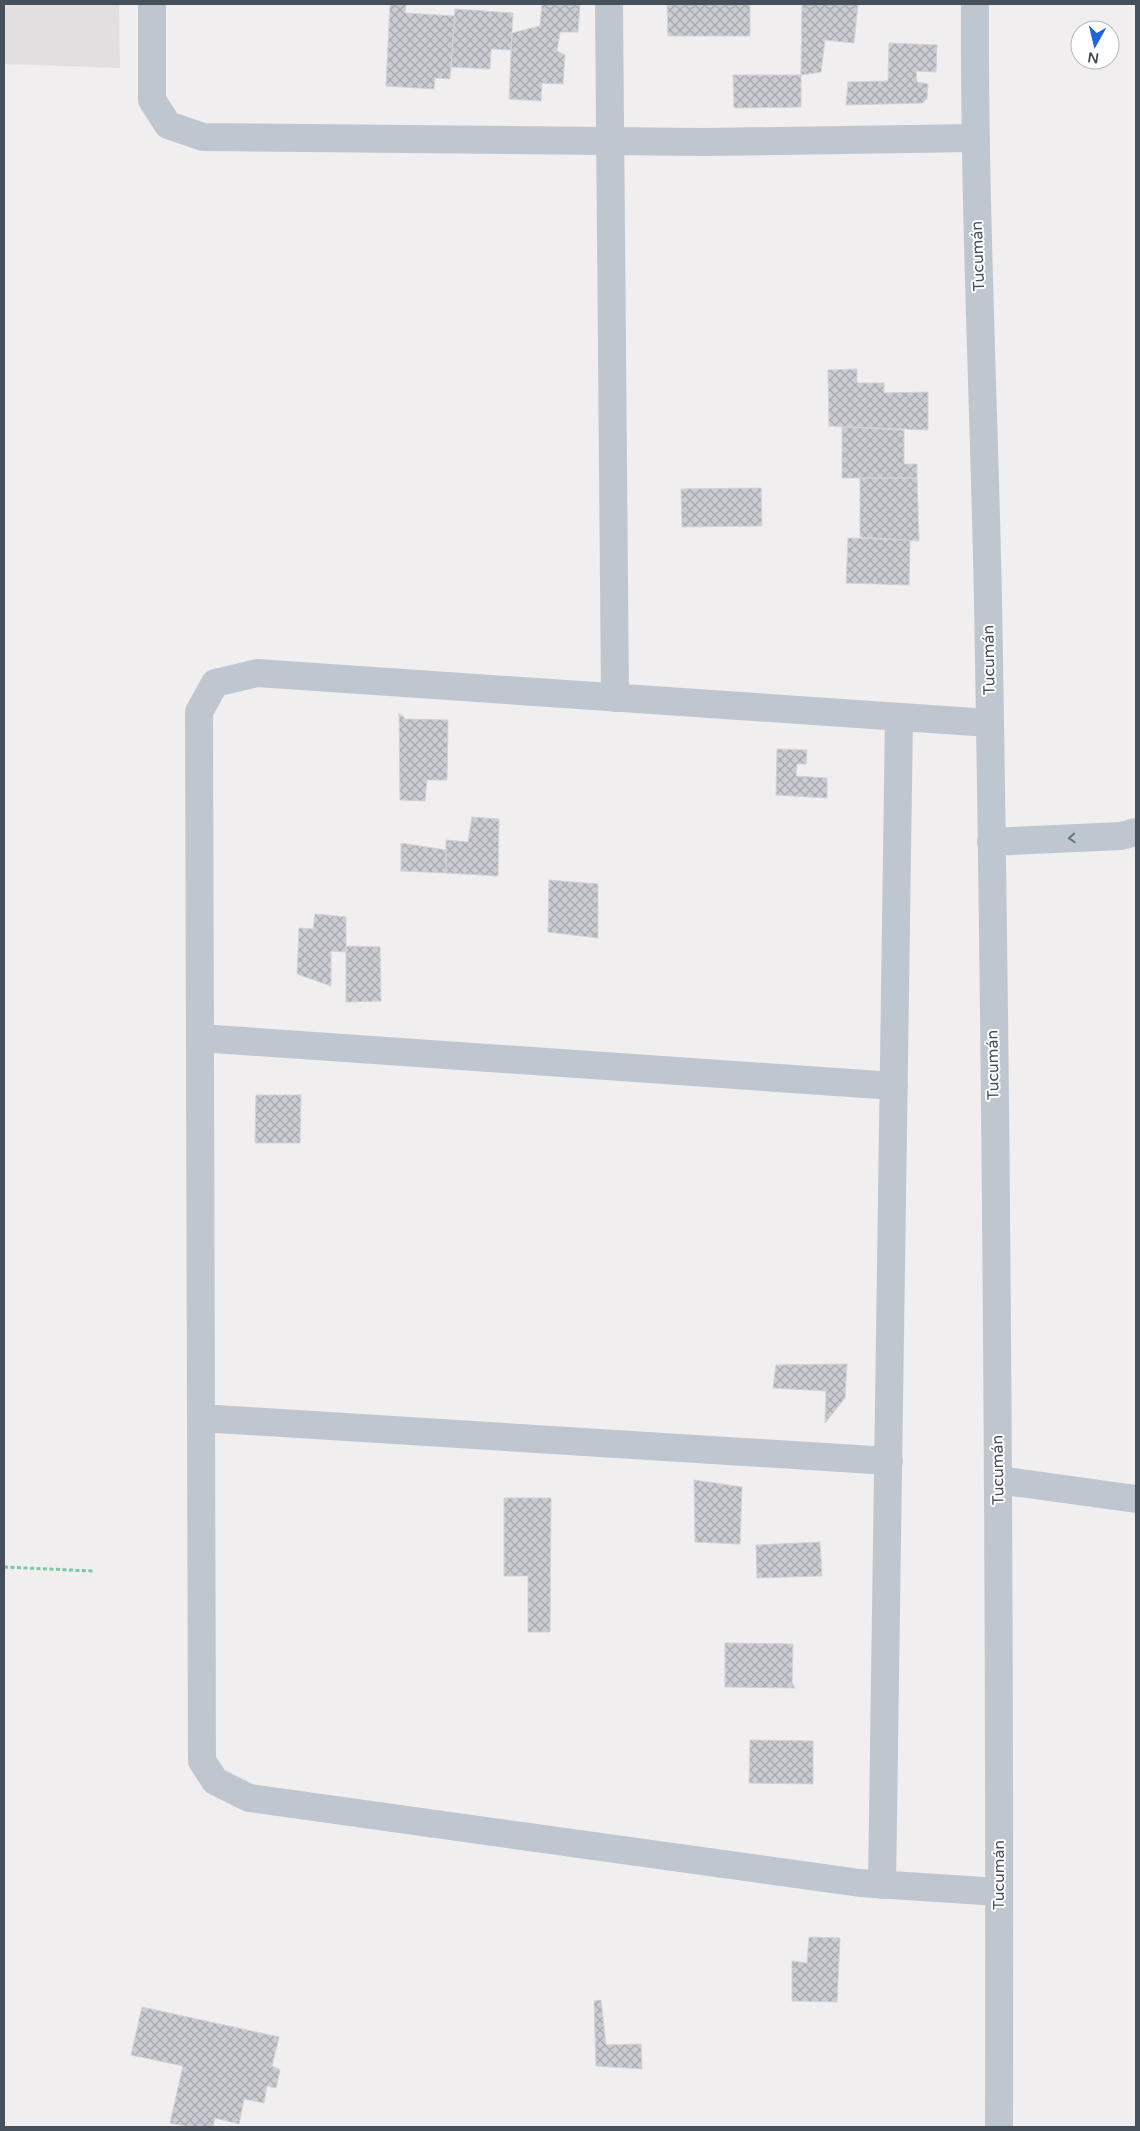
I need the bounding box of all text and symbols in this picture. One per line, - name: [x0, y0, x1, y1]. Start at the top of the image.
- north arrow: [1070, 20, 1120, 70]
- text: N: [1087, 48, 1100, 67]
- street label: Tucumán: [967, 221, 989, 291]
- street label: Tucumán: [978, 625, 1000, 695]
- one-way arrow: [1068, 833, 1076, 844]
- street label: Tucumán: [982, 1030, 1004, 1100]
- street label: Tucumán: [987, 1435, 1009, 1505]
- street label: Tucumán: [989, 1840, 1009, 1910]

